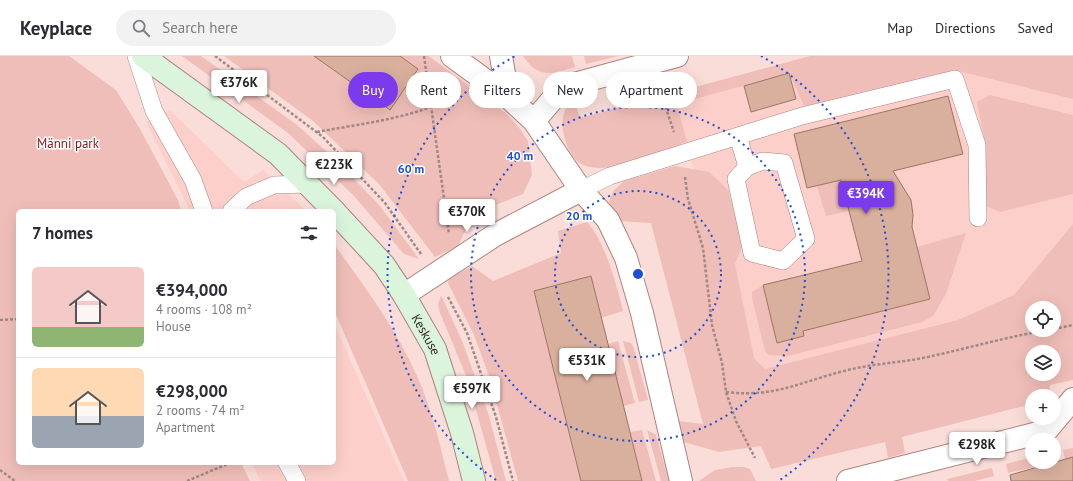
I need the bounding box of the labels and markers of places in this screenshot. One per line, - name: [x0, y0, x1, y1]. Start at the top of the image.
- pin: €376K: [211, 70, 267, 104]
- pin: €223K: [306, 152, 362, 186]
- pin: €394K: [838, 181, 894, 215]
- pin: €370K: [439, 199, 495, 233]
- centre of rings: [631, 267, 645, 281]
- pin: €531K: [559, 348, 615, 382]
- pin: €597K: [444, 376, 500, 410]
- pin: €298K: [949, 432, 1005, 466]

